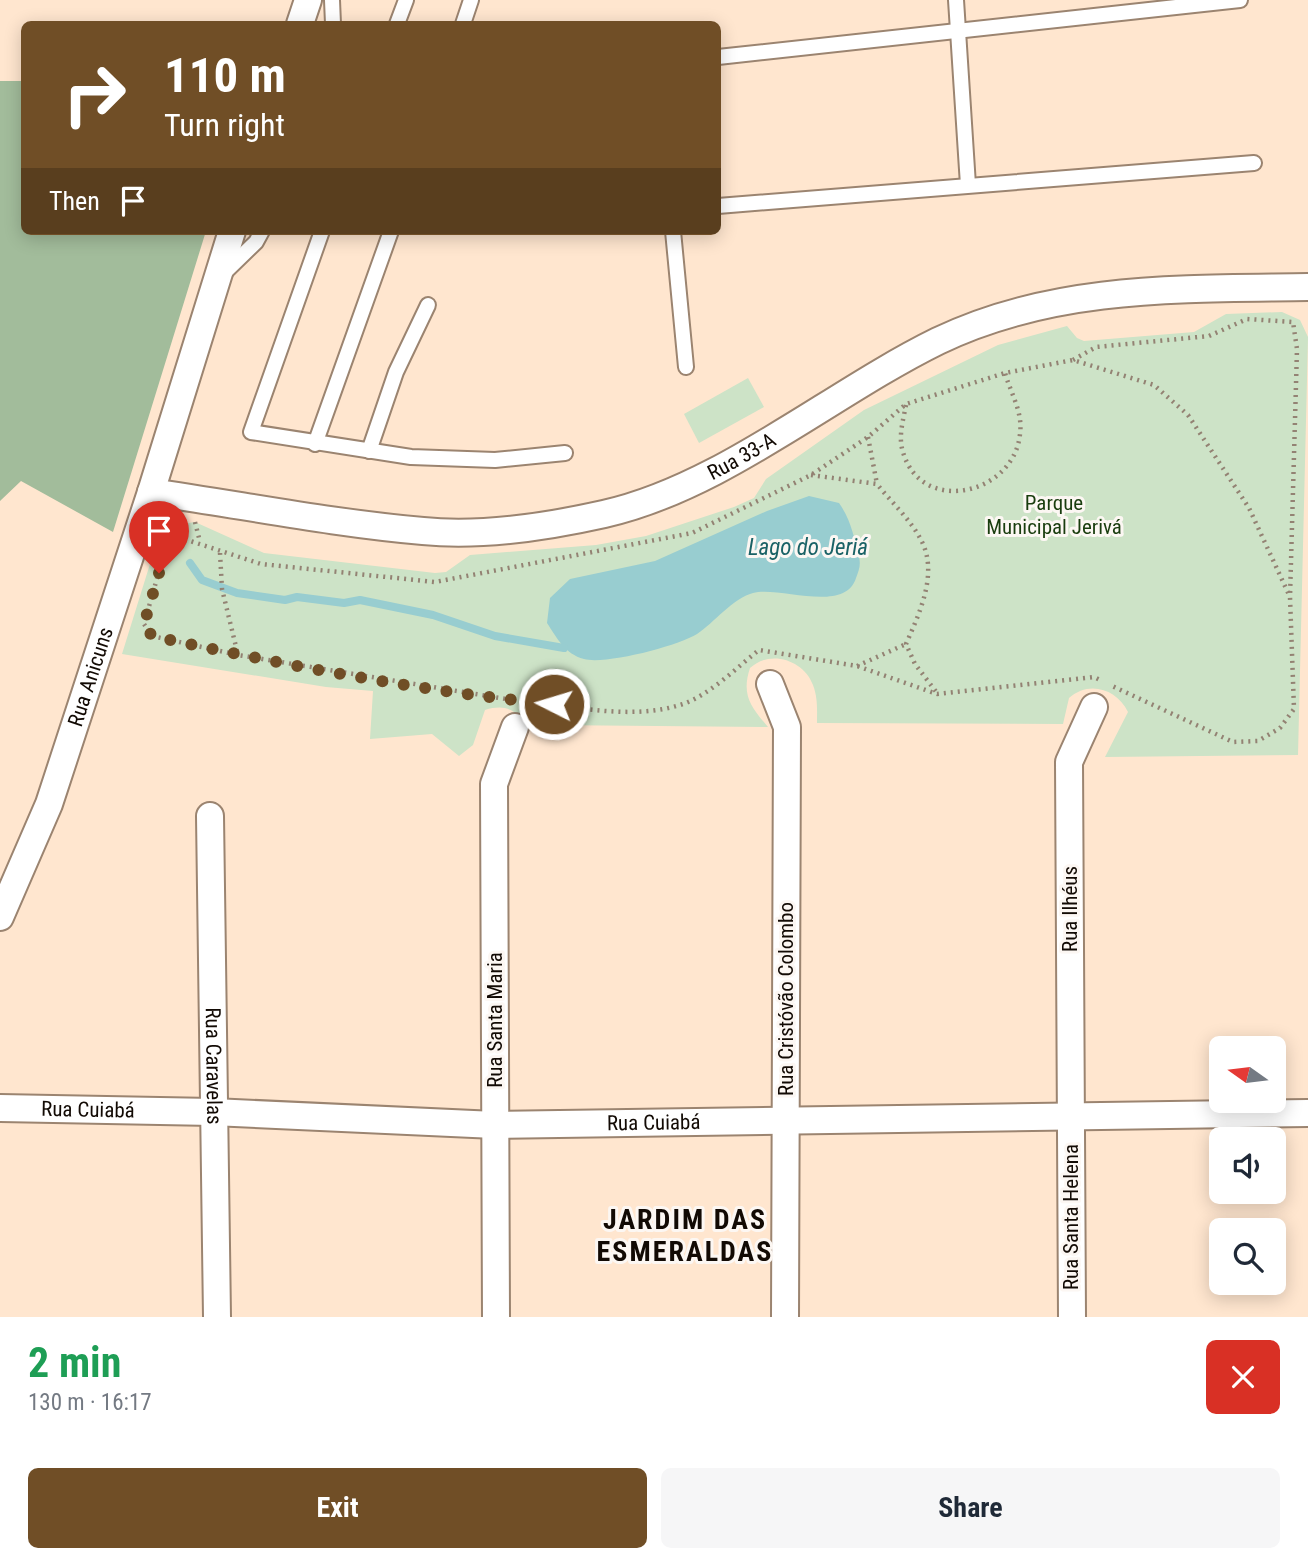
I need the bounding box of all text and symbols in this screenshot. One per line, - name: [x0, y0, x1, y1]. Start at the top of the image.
- text: 110 m: [164, 47, 286, 104]
- icon: right: [49, 49, 140, 140]
- text: Turn right: [164, 106, 285, 144]
- icon: arrive: [114, 182, 152, 220]
- text: Then: [49, 186, 100, 216]
- street label: Rua 33-A: [703, 428, 780, 485]
- park label: Parque Municipal Jerivá: [986, 491, 1122, 539]
- pin: [129, 501, 189, 573]
- icon: arrive: [140, 512, 178, 550]
- water label: Lago do Jeriá: [748, 534, 868, 561]
- street label: Rua Anicuns: [63, 624, 118, 729]
- position arrow: [517, 667, 591, 741]
- street label: Rua Ilhéus: [1058, 866, 1082, 952]
- street label: Rua Cristóvão Colombo: [774, 902, 798, 1096]
- street label: Rua Santa Maria: [483, 952, 507, 1088]
- street label: Rua Caravelas: [201, 1007, 226, 1125]
- north arrow: [1209, 1036, 1286, 1113]
- map controls: [1209, 1036, 1286, 1295]
- street label: Rua Cuiabá: [41, 1097, 135, 1123]
- street label: Rua Cuiabá: [607, 1110, 701, 1135]
- button: sound: [1209, 1127, 1286, 1204]
- street label: Rua Santa Helena: [1059, 1144, 1083, 1290]
- district label: JARDIM DAS ESMERALDAS: [597, 1203, 773, 1268]
- button: search: [1209, 1218, 1286, 1295]
- text: 2 min: [28, 1338, 121, 1387]
- button: close: [1206, 1340, 1280, 1414]
- text: 130 m · 16:17: [28, 1389, 152, 1416]
- button: Exit: [28, 1468, 647, 1548]
- button: Share: [661, 1468, 1280, 1548]

